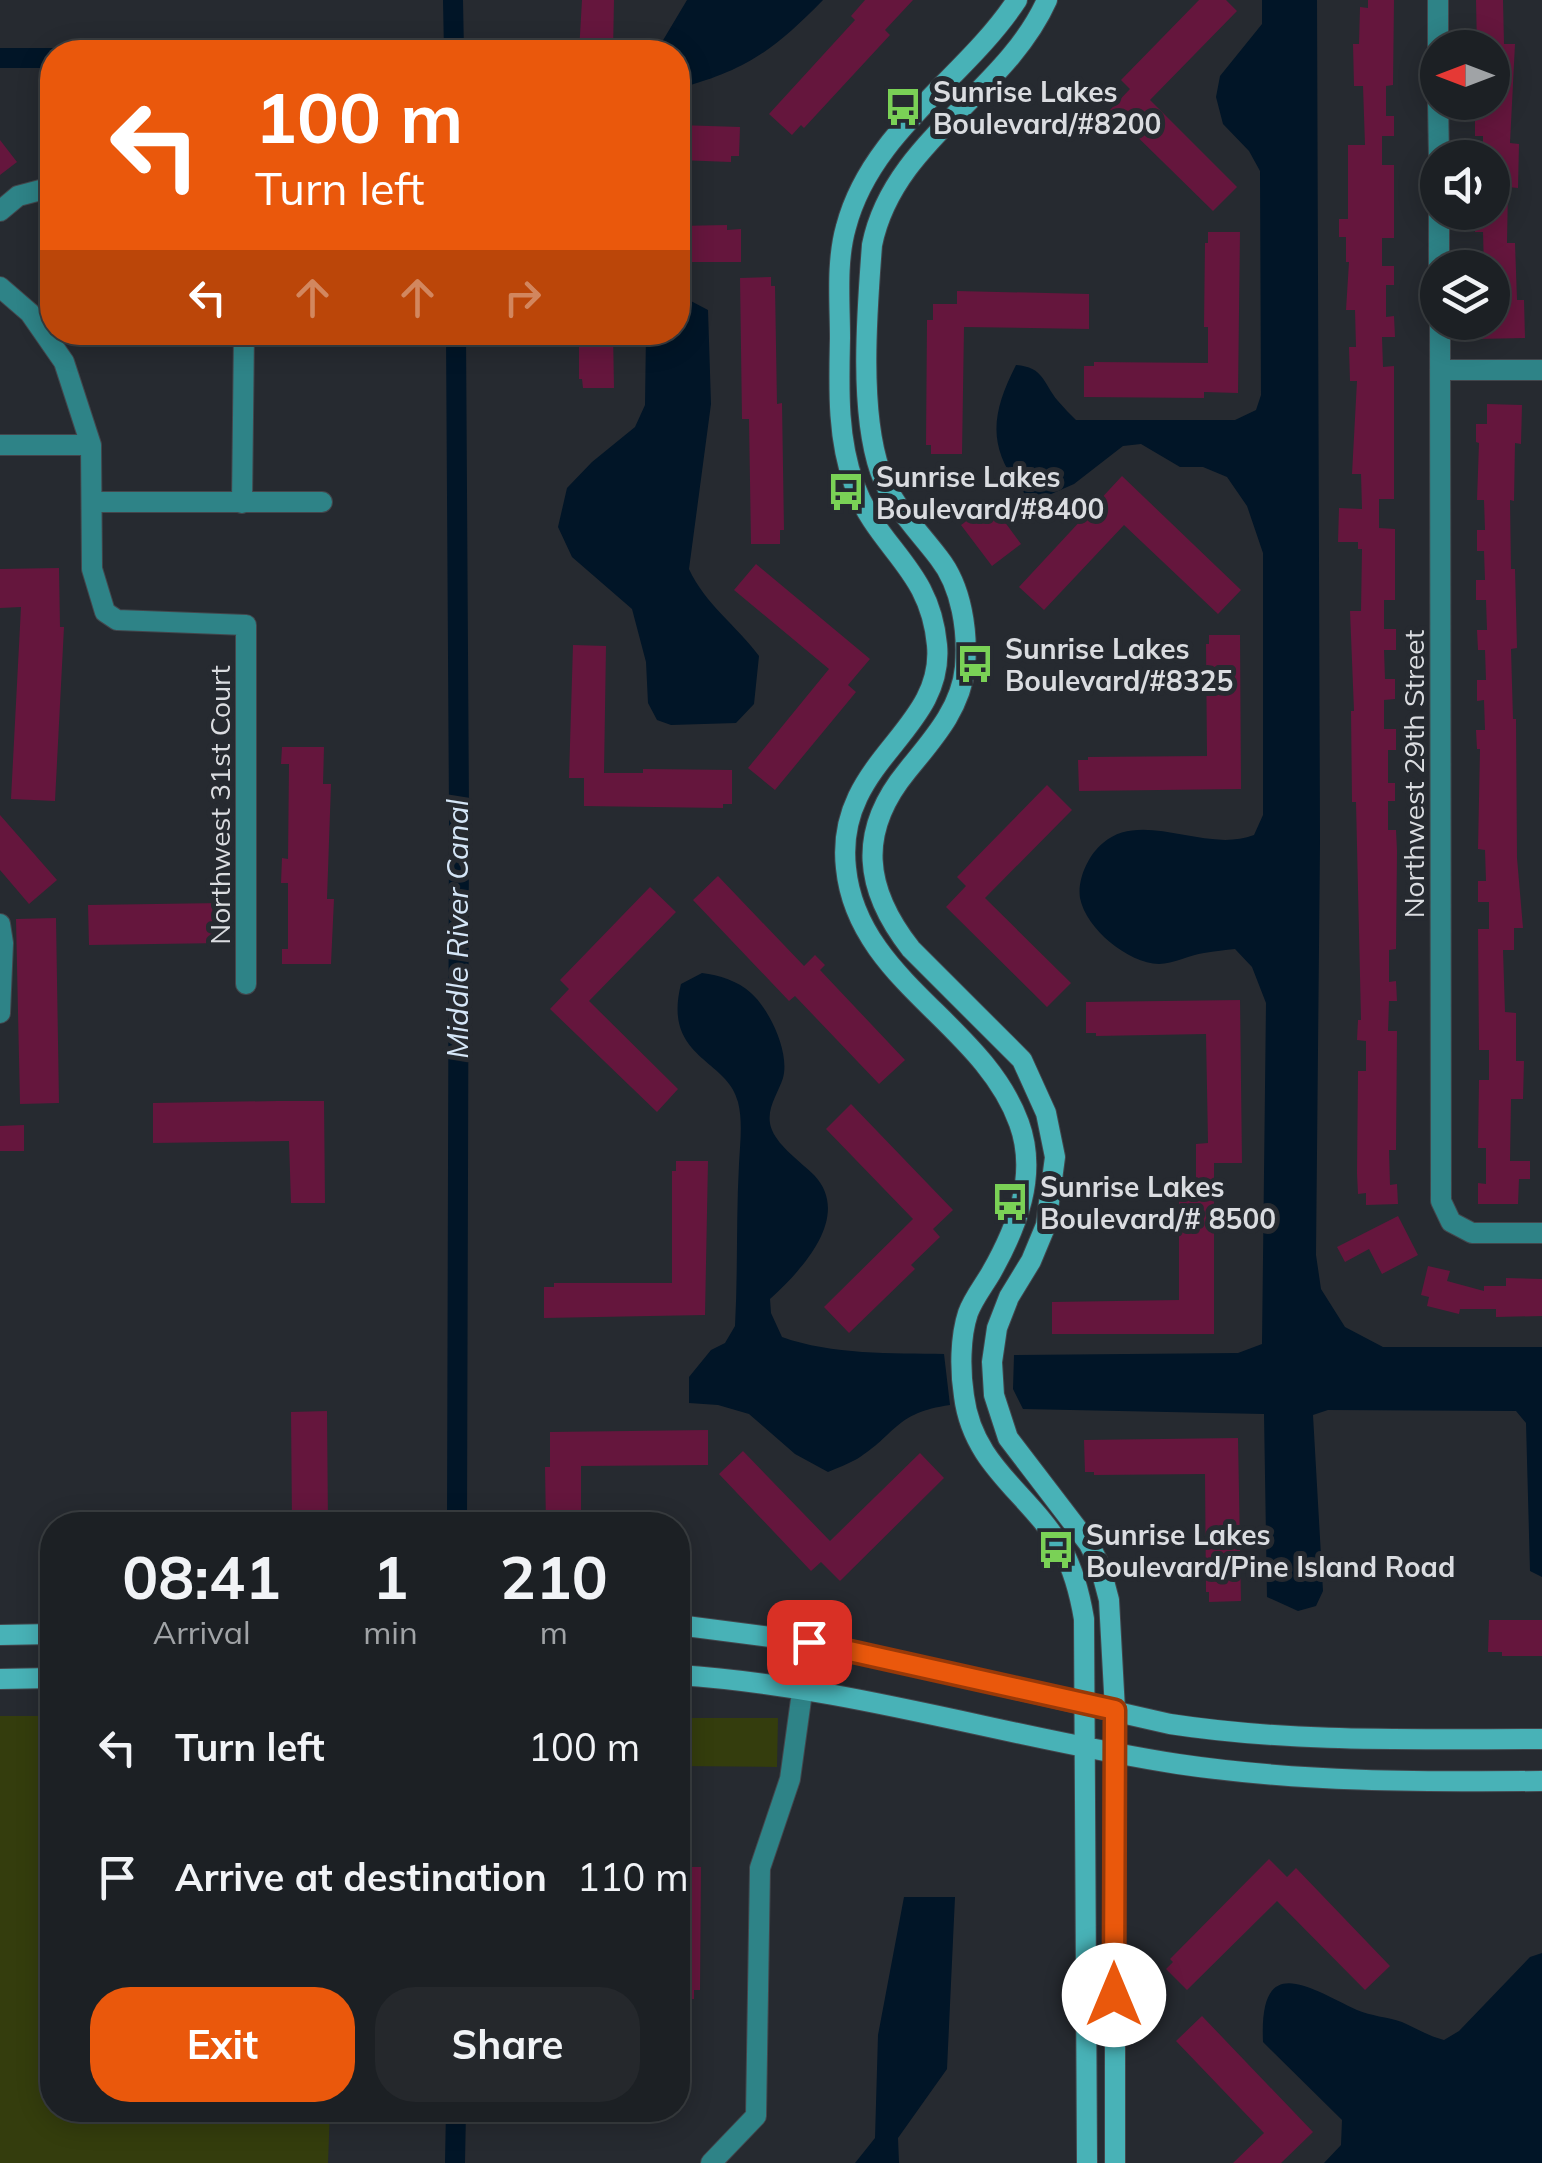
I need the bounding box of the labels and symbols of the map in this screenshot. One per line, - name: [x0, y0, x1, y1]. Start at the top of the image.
- north arrow: [1420, 30, 1510, 120]
- place label: Sunrise Lakes Boulevard/#8200: [933, 74, 1161, 141]
- bus stop icon: Sunrise Lakes Boulevard/#8200: [882, 86, 924, 128]
- place label: Sunrise Lakes Boulevard/#8400: [876, 459, 1104, 526]
- bus stop icon: Sunrise Lakes Boulevard/#8400: [825, 471, 867, 513]
- street label: Northwest 29th Street: [1396, 629, 1431, 918]
- place label: Sunrise Lakes Boulevard/#8325: [1005, 631, 1233, 698]
- bus stop icon: Sunrise Lakes Boulevard/#8325: [954, 643, 996, 685]
- street label: Northwest 31st Court: [202, 665, 237, 945]
- water label: Middle River Canal: [438, 798, 476, 1059]
- place label: Sunrise Lakes Boulevard/# 8500: [1040, 1169, 1276, 1236]
- bus stop icon: Sunrise Lakes Boulevard/# 8500: [989, 1181, 1031, 1223]
- place label: Sunrise Lakes Boulevard/Pine Island Road: [1086, 1517, 1455, 1584]
- bus stop icon: Sunrise Lakes Boulevard/Pine Island Road: [1035, 1529, 1077, 1571]
- pin: [767, 1600, 852, 1685]
- position arrow: [1062, 1943, 1166, 2047]

